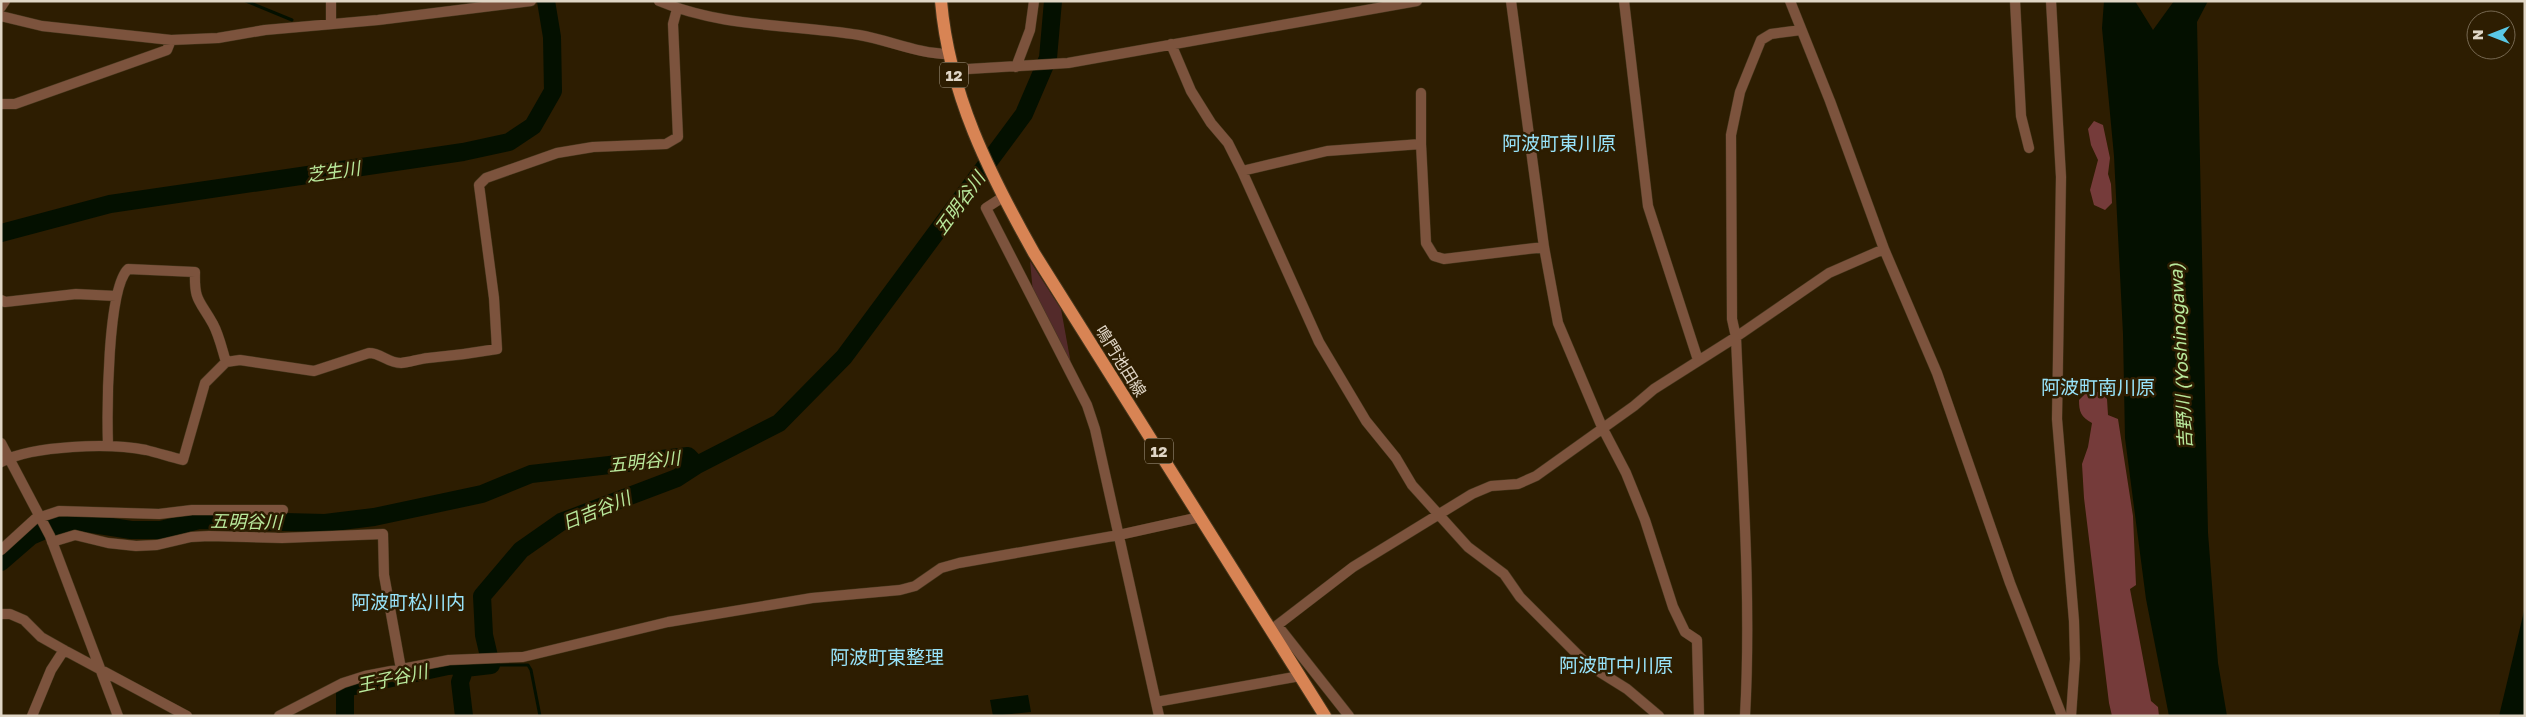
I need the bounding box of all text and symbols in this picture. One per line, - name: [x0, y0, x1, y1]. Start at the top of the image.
- north arrow: [2466, 10, 2516, 60]
- text: N: [2469, 30, 2486, 40]
- road number: 12: [940, 62, 968, 88]
- district label: 阿波町東川原: [1502, 131, 1616, 154]
- water label: 芝生川: [305, 156, 363, 186]
- water label: 五明谷川: [929, 166, 990, 239]
- water label: 吉野川 (Yoshinogawa): [2164, 262, 2196, 449]
- street label: 鳴門池田線: [1091, 322, 1151, 400]
- district label: 阿波町南川原: [2041, 375, 2155, 398]
- road number: 12: [1145, 438, 1173, 464]
- water label: 五明谷川: [607, 446, 683, 476]
- water label: 日吉谷川: [559, 486, 635, 534]
- water label: 五明谷川: [210, 509, 284, 533]
- district label: 阿波町松川内: [351, 590, 465, 613]
- district label: 阿波町東整理: [830, 645, 944, 668]
- district label: 阿波町中川原: [1559, 653, 1673, 676]
- water label: 王子谷川: [354, 659, 431, 696]

